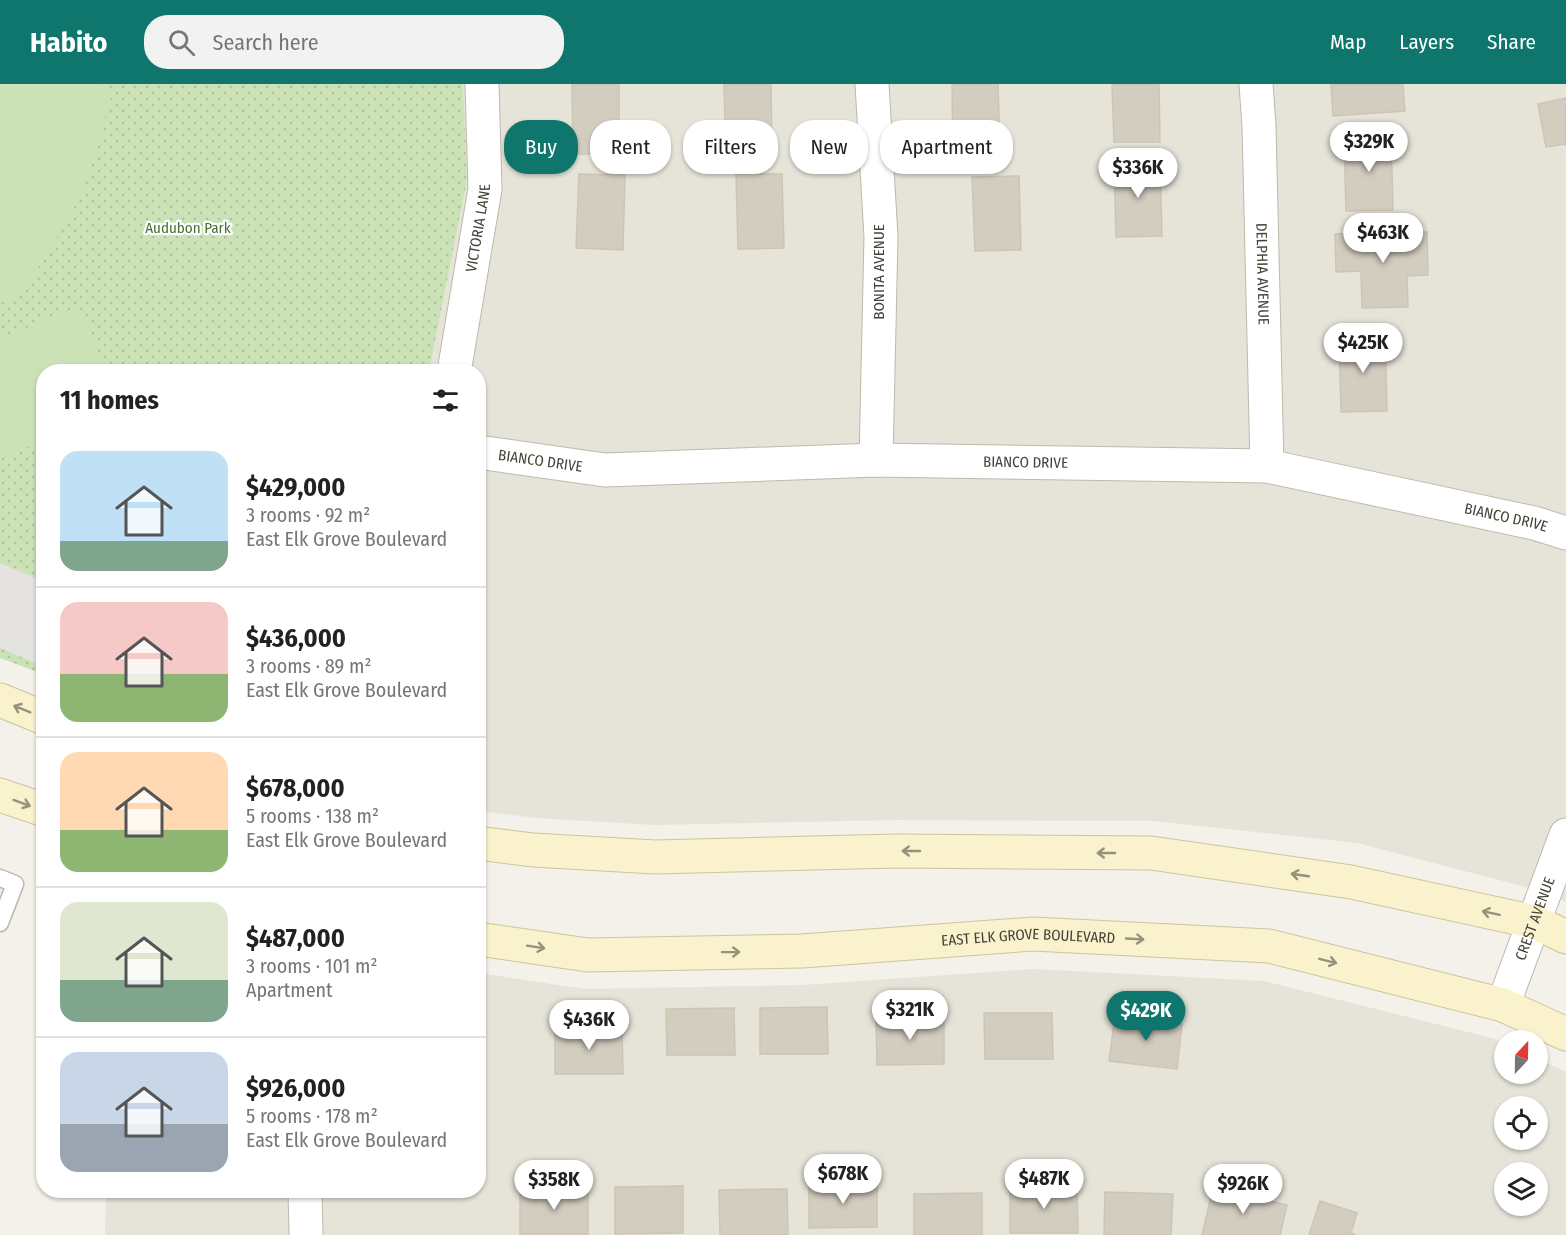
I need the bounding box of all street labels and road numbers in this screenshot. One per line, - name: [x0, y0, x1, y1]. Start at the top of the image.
- street label: VICTORIA LANE: [462, 184, 494, 274]
- street label: DELPHIA AVENUE: [1252, 223, 1273, 325]
- street label: BONITA AVENUE: [870, 224, 888, 320]
- street label: BIANCO DRIVE: [497, 446, 584, 476]
- street label: BIANCO DRIVE: [983, 453, 1068, 472]
- street label: BIANCO DRIVE: [1463, 499, 1550, 536]
- street label: CREST AVENUE: [1511, 875, 1559, 963]
- street label: EAST ELK GROVE BOULEVARD: [941, 925, 1116, 950]

